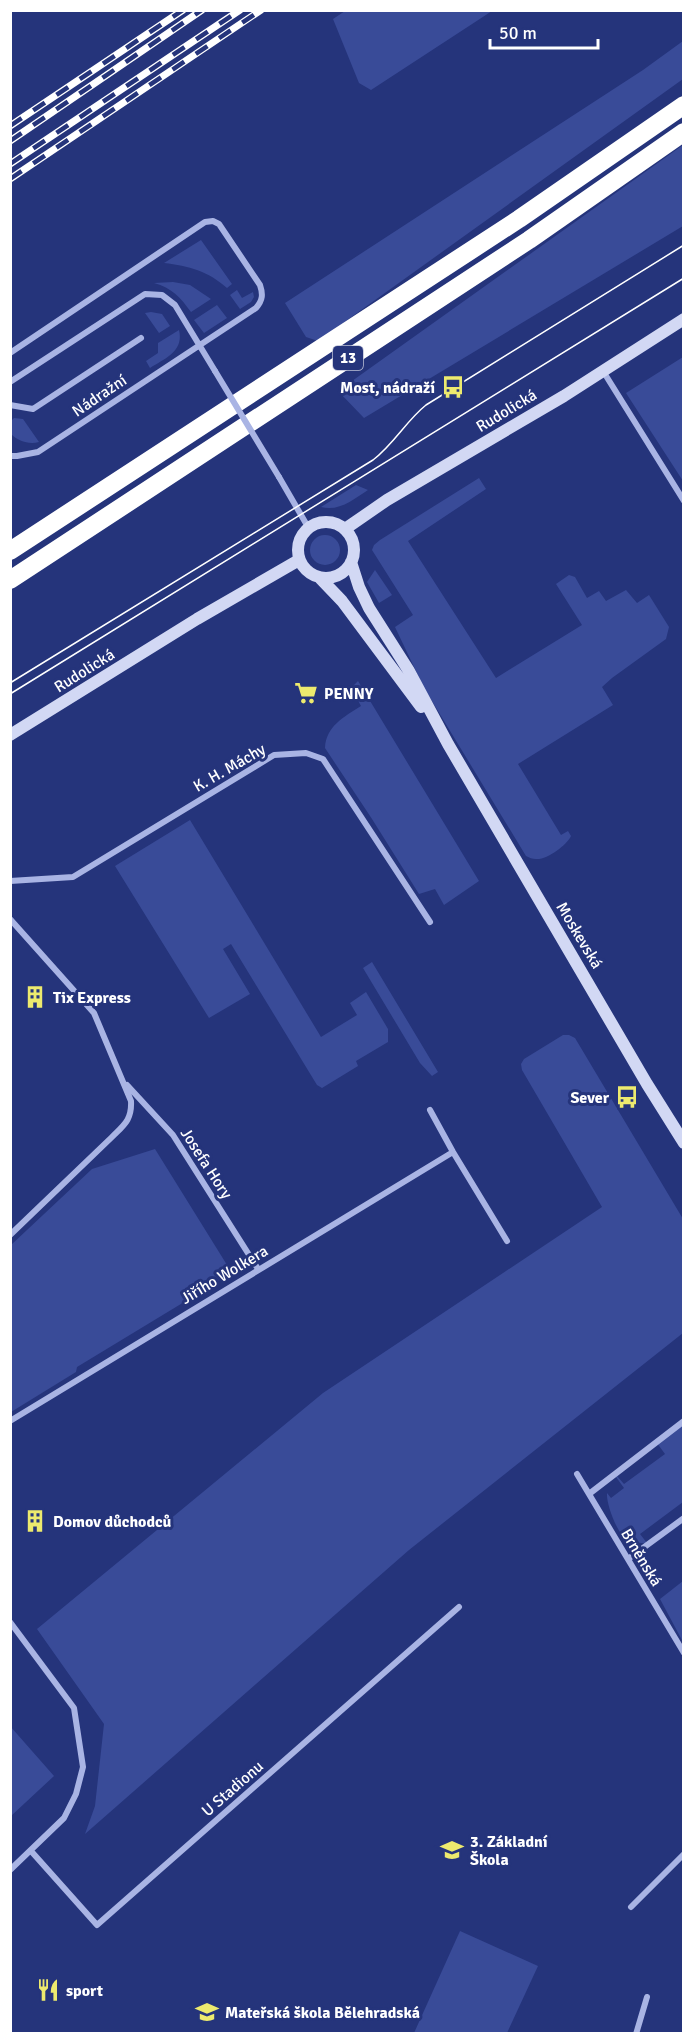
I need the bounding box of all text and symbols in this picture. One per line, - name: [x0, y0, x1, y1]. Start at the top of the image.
- scale bar: [490, 12, 598, 50]
- text: 50 m: [499, 22, 537, 44]
- road number: 13: [333, 346, 363, 370]
- street label: Nádražní: [68, 370, 131, 421]
- bus stop icon: Most, nádraží: [440, 374, 466, 400]
- place label: Most, nádraží: [340, 378, 435, 398]
- street label: Rudolická: [472, 385, 541, 437]
- street label: Rudolická: [51, 644, 118, 697]
- supermarket icon: PENNY: [293, 680, 319, 706]
- place label: PENNY: [324, 684, 374, 704]
- street label: K. H. Máchy: [190, 739, 270, 797]
- street label: Moskevská: [551, 899, 607, 972]
- building icon: Tix Express: [22, 984, 48, 1010]
- place label: Tix Express: [53, 988, 131, 1008]
- bus stop icon: Sever: [614, 1084, 640, 1110]
- place label: Sever: [570, 1088, 610, 1108]
- street label: Josefa Hory: [176, 1124, 237, 1203]
- street label: Jiřího Wolkera: [177, 1241, 272, 1309]
- building icon: Domov důchodců: [22, 1508, 48, 1534]
- place label: Domov důchodců: [53, 1512, 172, 1532]
- street label: Brněnská: [616, 1525, 666, 1590]
- street label: U Stadionu: [198, 1756, 268, 1821]
- place label: 3. Základní Škola: [470, 1832, 548, 1870]
- school or university icon: 3. Základní Škola: [439, 1837, 465, 1863]
- restaurant icon: sport: [35, 1977, 61, 2003]
- place label: sport: [66, 1981, 103, 2001]
- school or university icon: Mateřská škola Bělehradská: [194, 1999, 220, 2025]
- place label: Mateřská škola Bělehradská: [225, 2003, 420, 2023]

